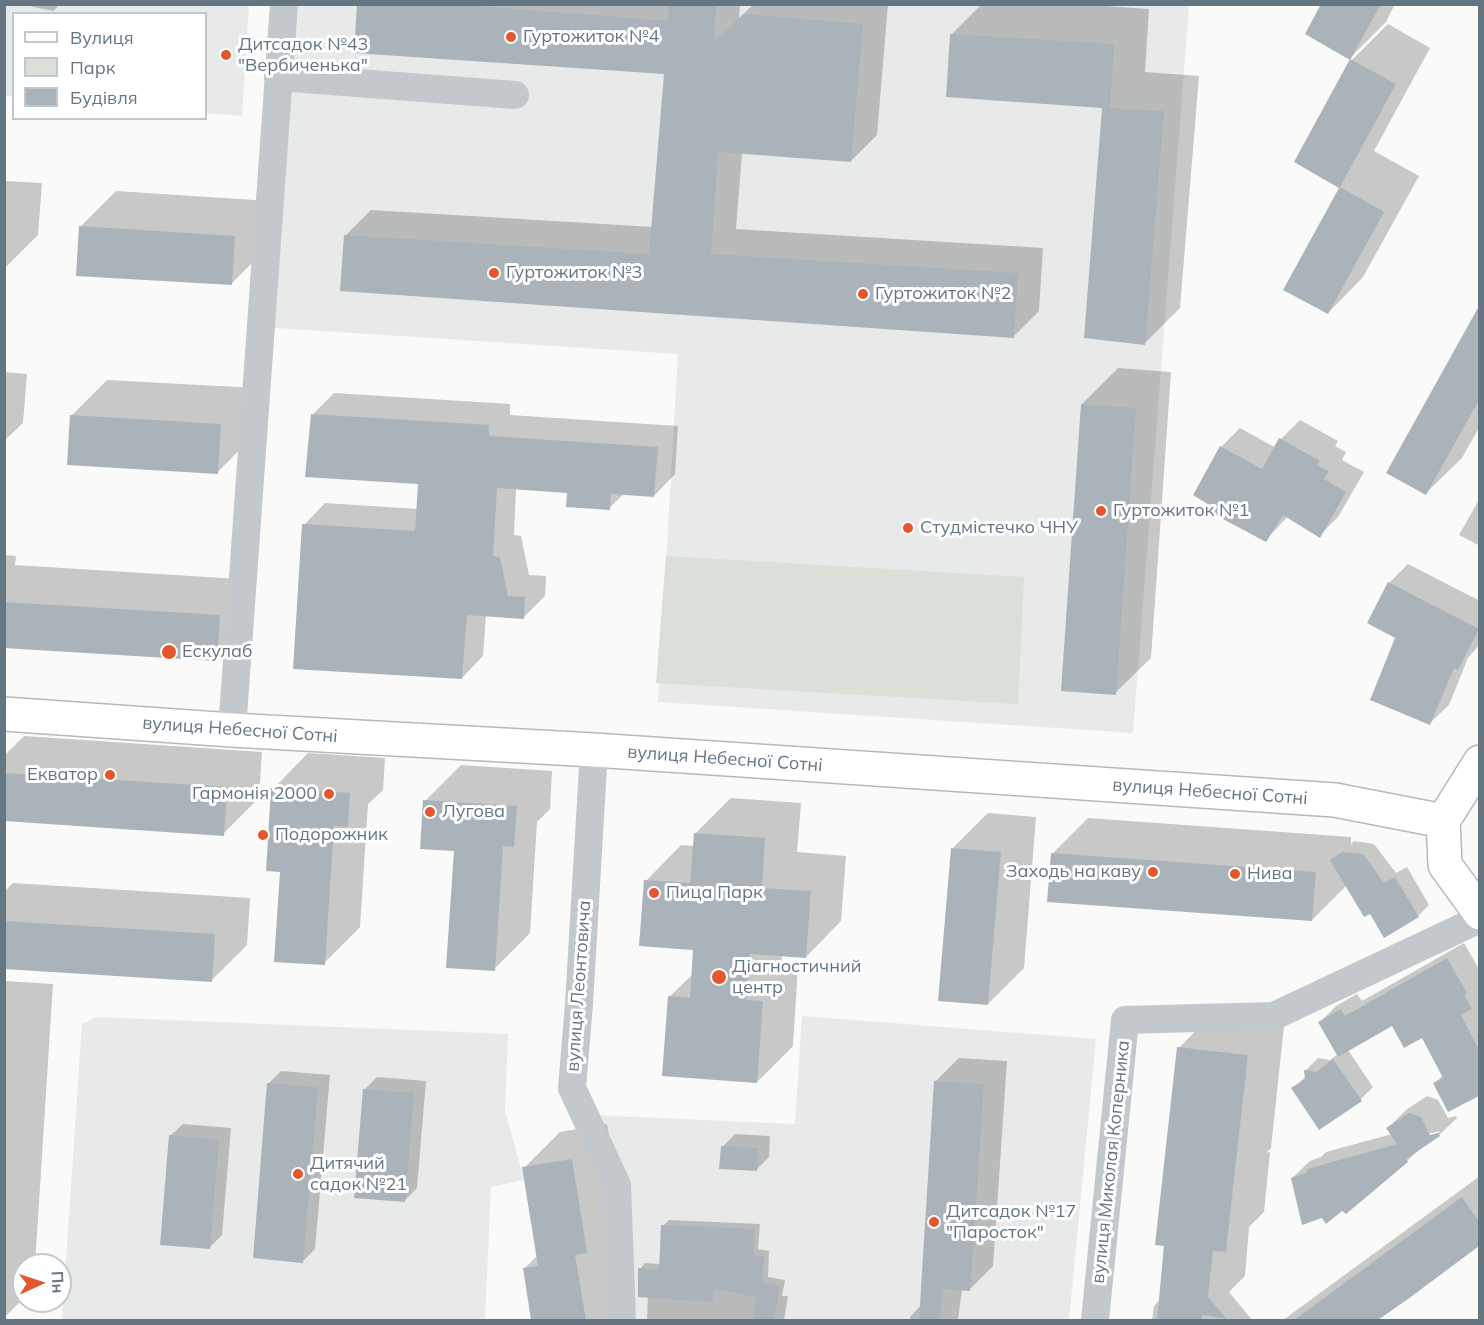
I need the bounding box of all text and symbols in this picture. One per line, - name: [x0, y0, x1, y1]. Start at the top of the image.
- legend: [12, 12, 207, 120]
- text: Вулиця: [70, 26, 134, 49]
- place label: Гуртожиток №4: [523, 26, 659, 48]
- marker: Гуртожиток №4: [504, 30, 518, 44]
- place label: Дитсадок №43 "Вербиченька": [238, 34, 368, 76]
- marker: Дитсадок №43 "Вербиченька": [219, 48, 233, 62]
- text: Парк: [70, 56, 115, 79]
- text: Будівля: [70, 86, 138, 109]
- place label: Гуртожиток №3: [506, 262, 642, 284]
- marker: Гуртожиток №3: [487, 266, 501, 280]
- place label: Гуртожиток №2: [875, 283, 1011, 305]
- marker: Гуртожиток №2: [856, 287, 870, 301]
- place label: Гуртожиток №1: [1113, 500, 1249, 522]
- marker: Гуртожиток №1: [1094, 504, 1108, 518]
- place label: Студмістечко ЧНУ: [920, 517, 1078, 539]
- marker: Студмістечко ЧНУ: [901, 521, 915, 535]
- place label: Ескулаб: [182, 641, 253, 663]
- marker: Ескулаб: [160, 643, 178, 661]
- street label: вулиця Небесної Сотні: [142, 712, 338, 748]
- street label: вулиця Небесної Сотні: [627, 741, 823, 777]
- place label: Екватор: [27, 764, 98, 786]
- marker: Екватор: [103, 768, 117, 782]
- street label: вулиця Небесної Сотні: [1112, 774, 1308, 810]
- place label: Гармонія 2000: [192, 783, 317, 805]
- marker: Гармонія 2000: [322, 787, 336, 801]
- place label: Лугова: [442, 801, 505, 823]
- marker: Лугова: [423, 805, 437, 819]
- place label: Подорожник: [275, 824, 388, 846]
- marker: Подорожник: [256, 828, 270, 842]
- place label: Заходь на каву: [1006, 861, 1141, 883]
- place label: Нива: [1247, 863, 1293, 885]
- marker: Заходь на каву: [1146, 865, 1160, 879]
- marker: Нива: [1228, 867, 1242, 881]
- place label: Пица Парк: [666, 882, 763, 904]
- marker: Пица Парк: [647, 886, 661, 900]
- street label: вулиця Леонтовича: [562, 900, 596, 1072]
- place label: Діагностичний центр: [732, 956, 861, 998]
- marker: Діагностичний центр: [710, 968, 728, 986]
- street label: вулиця Миколая Коперника: [1087, 1039, 1135, 1285]
- place label: Дитячий садок №21: [310, 1153, 407, 1196]
- marker: Дитячий садок №21: [291, 1167, 305, 1181]
- place label: Дитсадок №17 "Паросток": [946, 1201, 1076, 1244]
- marker: Дитсадок №17 "Паросток": [927, 1215, 941, 1229]
- north arrow: [12, 1253, 72, 1313]
- text: Пн: [47, 1271, 69, 1294]

